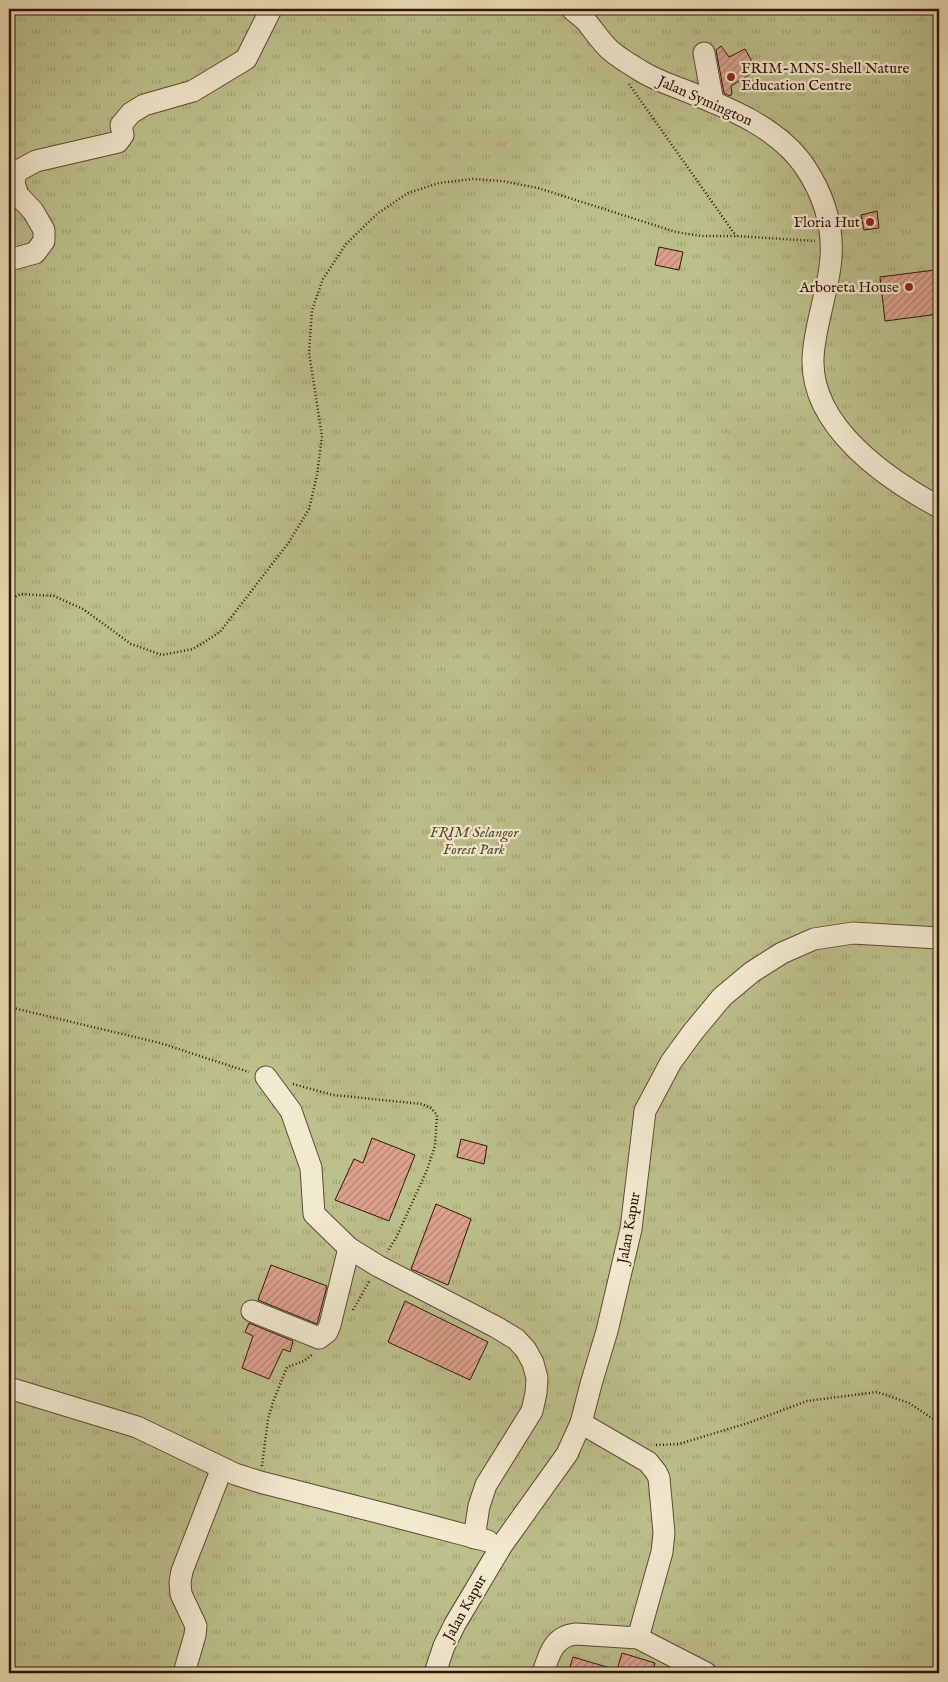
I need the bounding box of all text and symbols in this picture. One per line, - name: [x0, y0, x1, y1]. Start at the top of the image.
- place label: FRIM-MNS-Shell Nature Education Centre: [741, 59, 909, 95]
- street label: Jalan Symington: [653, 71, 755, 130]
- marker: FRIM-MNS-Shell Nature Education Centre: [725, 71, 737, 83]
- place label: Floria Hut: [794, 213, 860, 232]
- marker: Floria Hut: [864, 216, 876, 228]
- place label: Arboreta House: [798, 278, 899, 297]
- marker: Arboreta House: [903, 281, 915, 293]
- park label: FRIM Selangor Forest Park: [430, 823, 519, 859]
- street label: Jalan Kapur: [613, 1190, 645, 1267]
- street label: Jalan Kapur: [438, 1571, 491, 1646]

